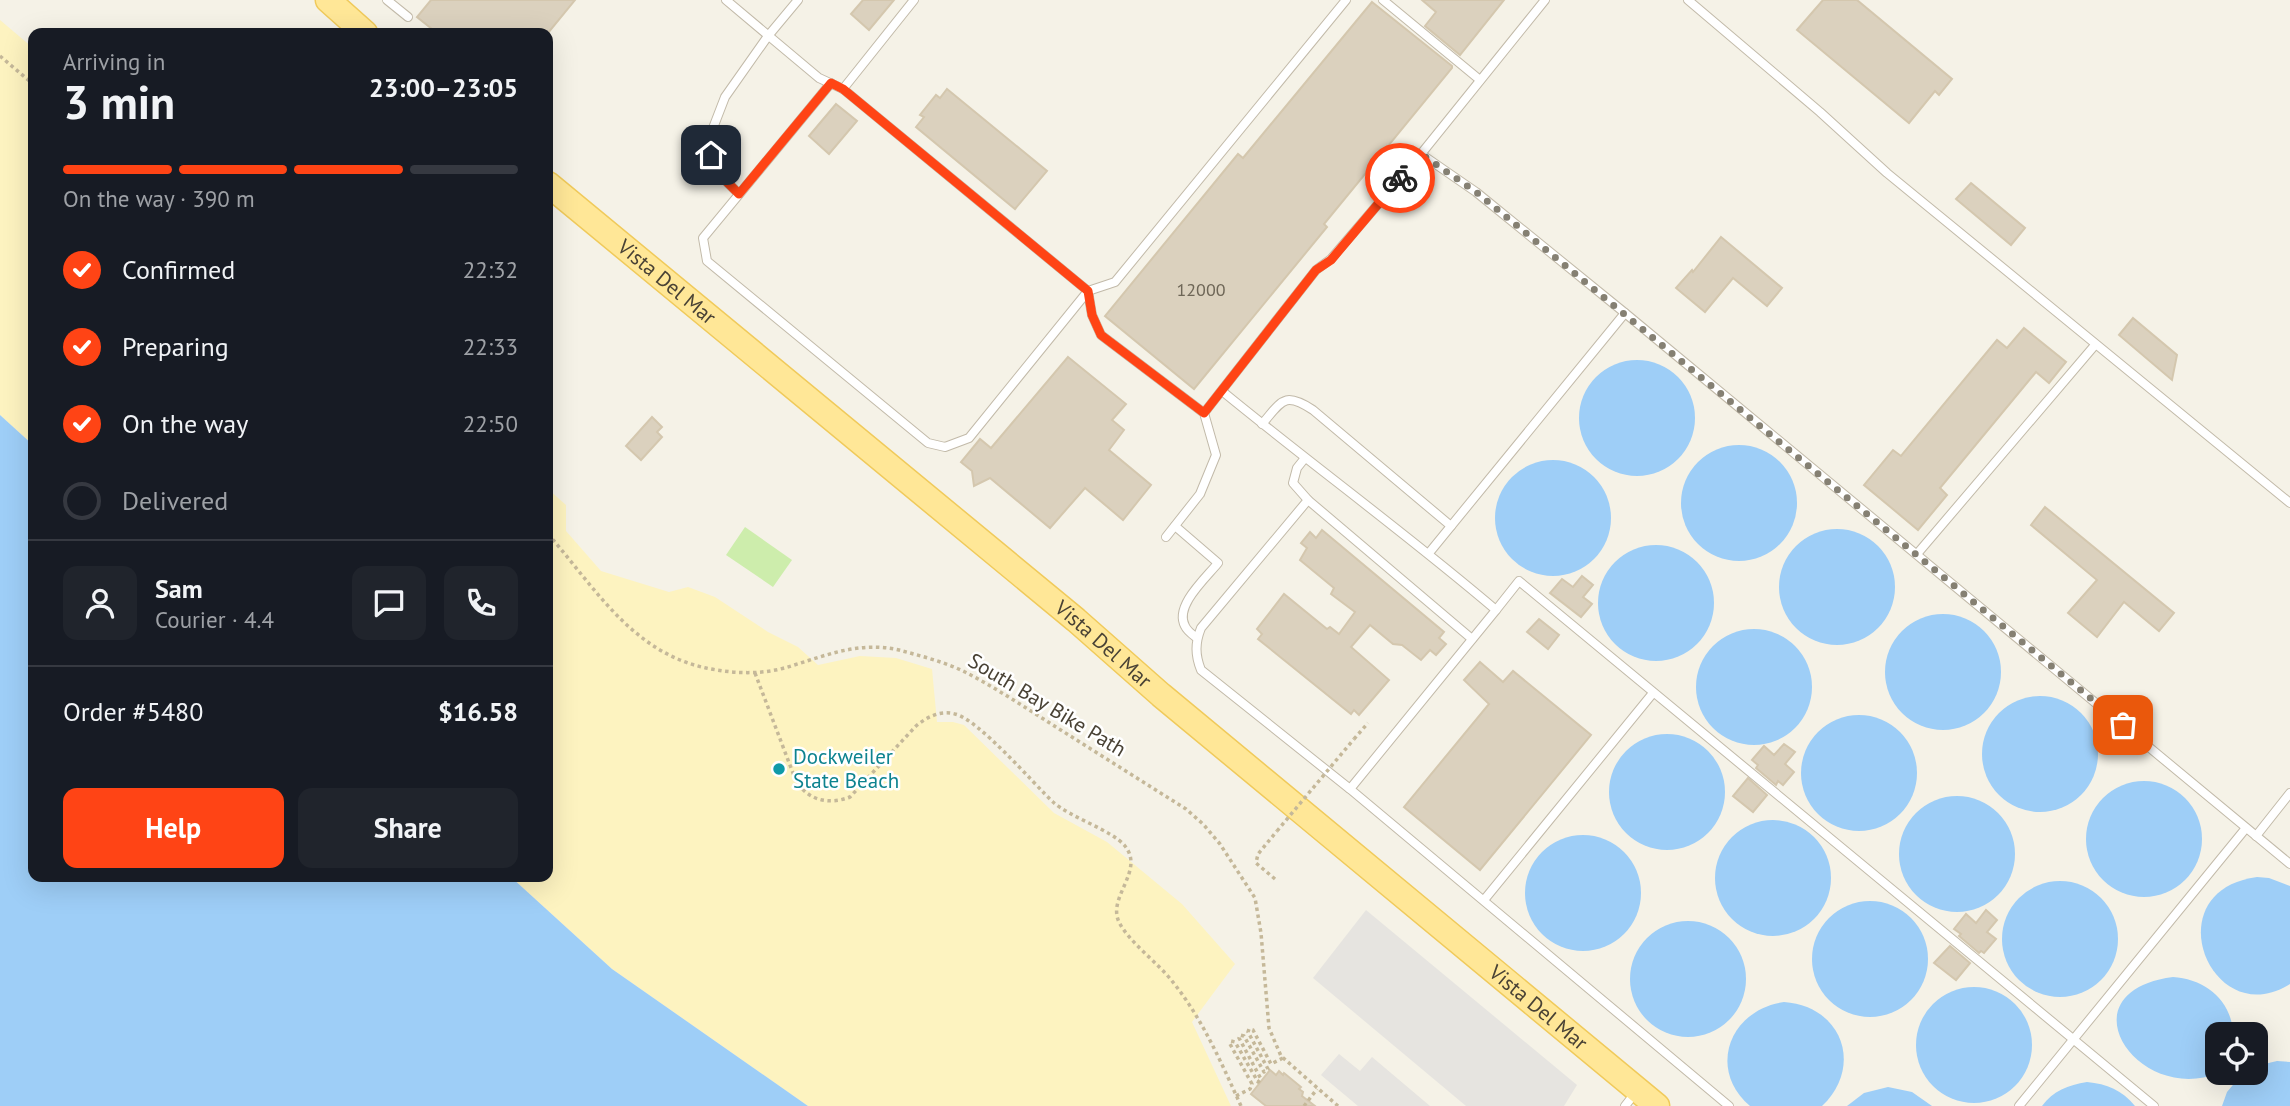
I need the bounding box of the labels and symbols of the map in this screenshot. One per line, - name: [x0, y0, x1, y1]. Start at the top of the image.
- pin: [681, 125, 741, 185]
- courier: [1365, 143, 1435, 213]
- street label: Vista Del Mar: [611, 232, 722, 330]
- house number: 12000: [1176, 278, 1226, 301]
- street label: Vista Del Mar: [1049, 593, 1157, 693]
- street label: South Bay Bike Path: [963, 647, 1131, 762]
- pin: [2093, 695, 2153, 755]
- place label: Dockweiler State Beach: [793, 743, 899, 794]
- marker: Dockweiler State Beach: [771, 761, 787, 777]
- street label: Vista Del Mar: [1483, 958, 1593, 1056]

